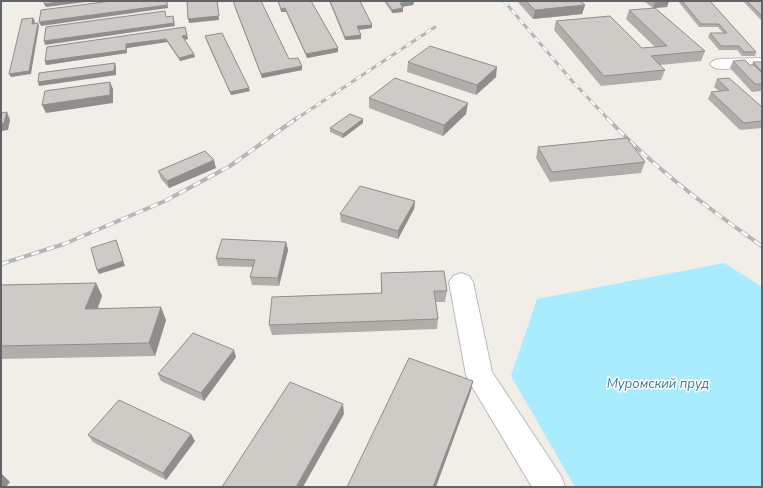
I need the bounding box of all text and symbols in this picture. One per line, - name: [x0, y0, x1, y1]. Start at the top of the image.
- water label: Муромский пруд: [607, 375, 709, 393]

